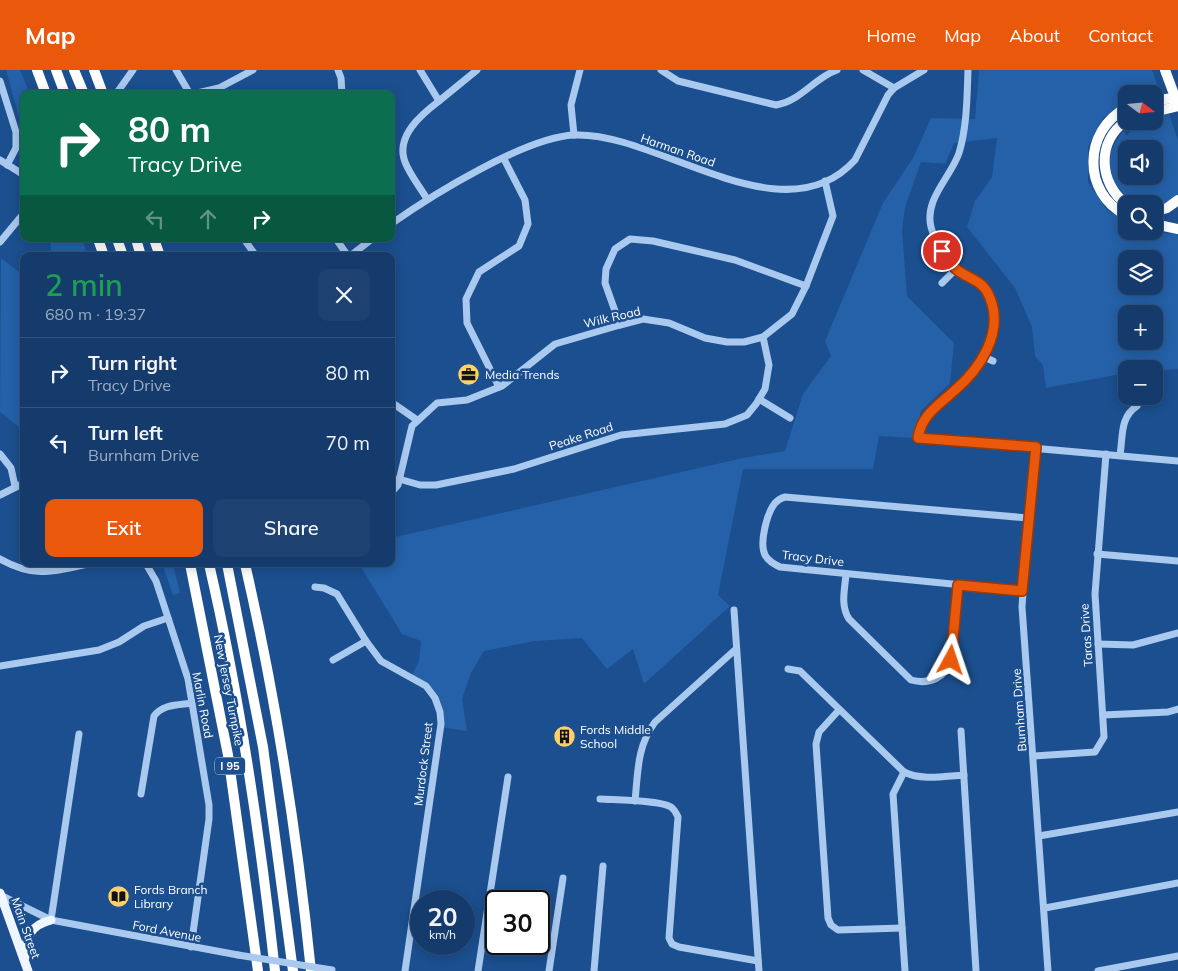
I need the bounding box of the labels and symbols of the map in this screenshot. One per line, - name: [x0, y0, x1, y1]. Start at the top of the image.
- north arrow: [1118, 85, 1162, 130]
- street label: Harman Road: [639, 130, 717, 170]
- pin: [921, 230, 963, 272]
- street label: Wilk Road: [582, 303, 642, 331]
- office icon: Media Trends: [457, 362, 481, 386]
- place label: Media Trends: [485, 367, 560, 382]
- street label: Peake Road: [547, 419, 615, 453]
- street label: Tracy Drive: [781, 547, 845, 569]
- street label: Taras Drive: [1076, 603, 1096, 667]
- street label: New Jersey Turnpike: [211, 633, 247, 747]
- position arrow: [924, 633, 976, 685]
- street label: Burnham Drive: [1009, 668, 1029, 752]
- street label: Marlin Road: [189, 671, 217, 739]
- street label: Murdock Street: [410, 721, 436, 807]
- place label: Fords Middle School: [580, 722, 651, 751]
- building icon: Fords Middle School: [552, 724, 576, 748]
- road number: I 95: [215, 758, 245, 774]
- place label: Fords Branch Library: [134, 882, 208, 911]
- library icon: Fords Branch Library: [106, 884, 130, 908]
- speed limit sign: 30: [485, 890, 550, 955]
- street label: Main Street: [8, 896, 44, 960]
- street label: Ford Avenue: [131, 917, 203, 945]

